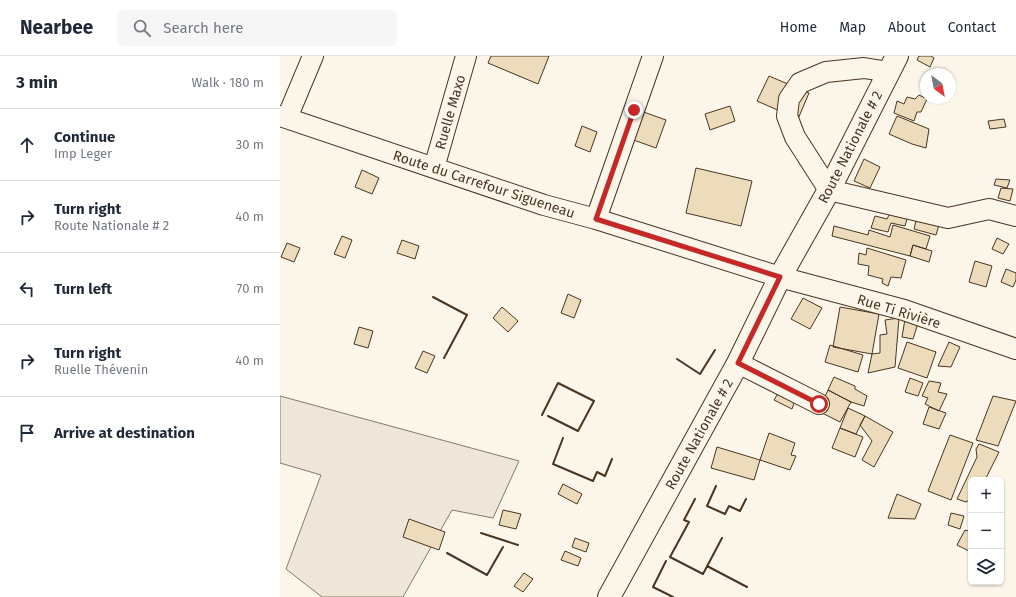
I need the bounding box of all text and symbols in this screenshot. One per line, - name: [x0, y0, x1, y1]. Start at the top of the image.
- search box: [117, 10, 397, 46]
- text: Nearbee: [20, 16, 93, 39]
- icon: search: [131, 17, 153, 39]
- text: Search here: [163, 19, 243, 37]
- text: Home: [780, 19, 817, 36]
- text: Map: [839, 19, 866, 36]
- text: About: [888, 19, 926, 36]
- text: Contact: [948, 19, 996, 36]
- north arrow: [920, 68, 956, 104]
- text: 3 min: [16, 72, 58, 93]
- street label: Ruelle Maxo: [432, 73, 469, 152]
- text: Walk · 180 m: [192, 75, 264, 90]
- street label: Route Nationale # 2: [815, 88, 886, 206]
- route end: [625, 101, 643, 119]
- text: Continue: [54, 128, 115, 146]
- icon: ahead: [16, 134, 38, 156]
- text: 30 m: [236, 137, 264, 152]
- text: Imp Leger: [54, 146, 112, 161]
- street label: Route du Carrefour Sigueneau: [391, 147, 577, 222]
- text: Turn right: [54, 200, 121, 218]
- icon: right: [16, 206, 38, 228]
- text: 40 m: [235, 209, 264, 224]
- text: Route Nationale # 2: [54, 218, 169, 233]
- icon: left: [16, 278, 38, 300]
- text: Turn left: [54, 280, 112, 298]
- text: 70 m: [237, 281, 264, 296]
- street label: Rue Ti Rivière: [855, 291, 943, 332]
- text: Turn right: [54, 344, 121, 362]
- icon: right: [16, 350, 38, 372]
- text: 40 m: [235, 353, 264, 368]
- text: Ruelle Thévenin: [54, 362, 148, 377]
- street label: Route Nationale # 2: [662, 376, 737, 493]
- route start: [810, 395, 828, 413]
- icon: arrive: [16, 422, 38, 444]
- text: Arrive at destination: [54, 424, 195, 442]
- map controls: [968, 477, 1004, 585]
- button: +: [968, 477, 1004, 513]
- button: −: [968, 513, 1004, 549]
- button: layers: [968, 549, 1004, 585]

